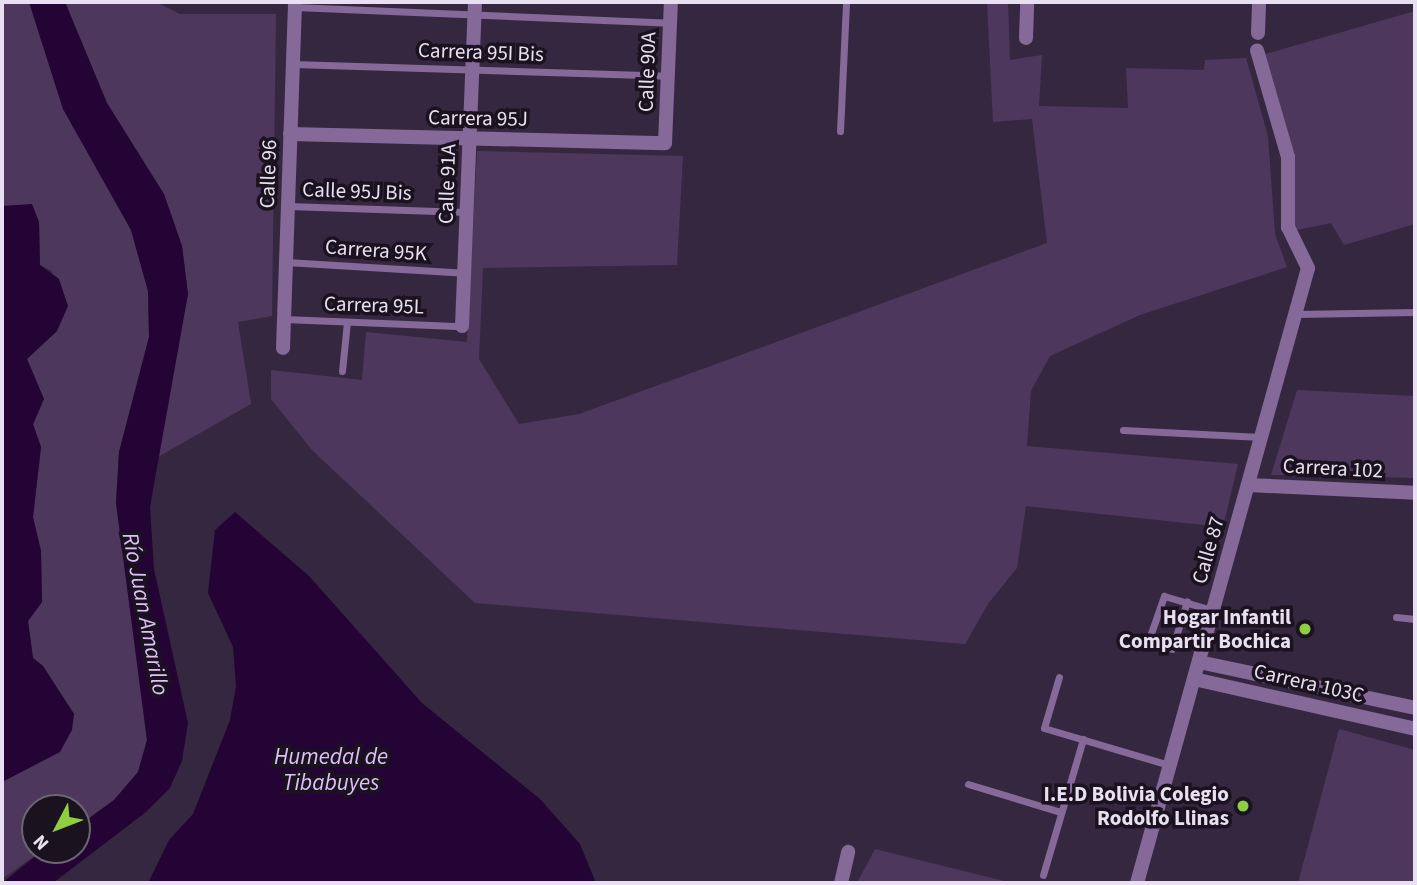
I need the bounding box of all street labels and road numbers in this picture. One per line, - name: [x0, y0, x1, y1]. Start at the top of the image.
- street label: Calle 90A: [633, 31, 661, 113]
- street label: Carrera 95I Bis: [418, 37, 544, 67]
- street label: Carrera 95J: [428, 105, 528, 131]
- street label: Calle 96: [254, 139, 282, 209]
- street label: Calle 91A: [433, 143, 461, 225]
- street label: Calle 95J Bis: [302, 176, 412, 206]
- street label: Carrera 95K: [324, 234, 428, 266]
- street label: Carrera 95L: [324, 291, 424, 319]
- street label: Carrera 102: [1282, 453, 1384, 483]
- street label: Calle 87: [1186, 513, 1230, 587]
- street label: Carrera 103C: [1251, 658, 1367, 708]

